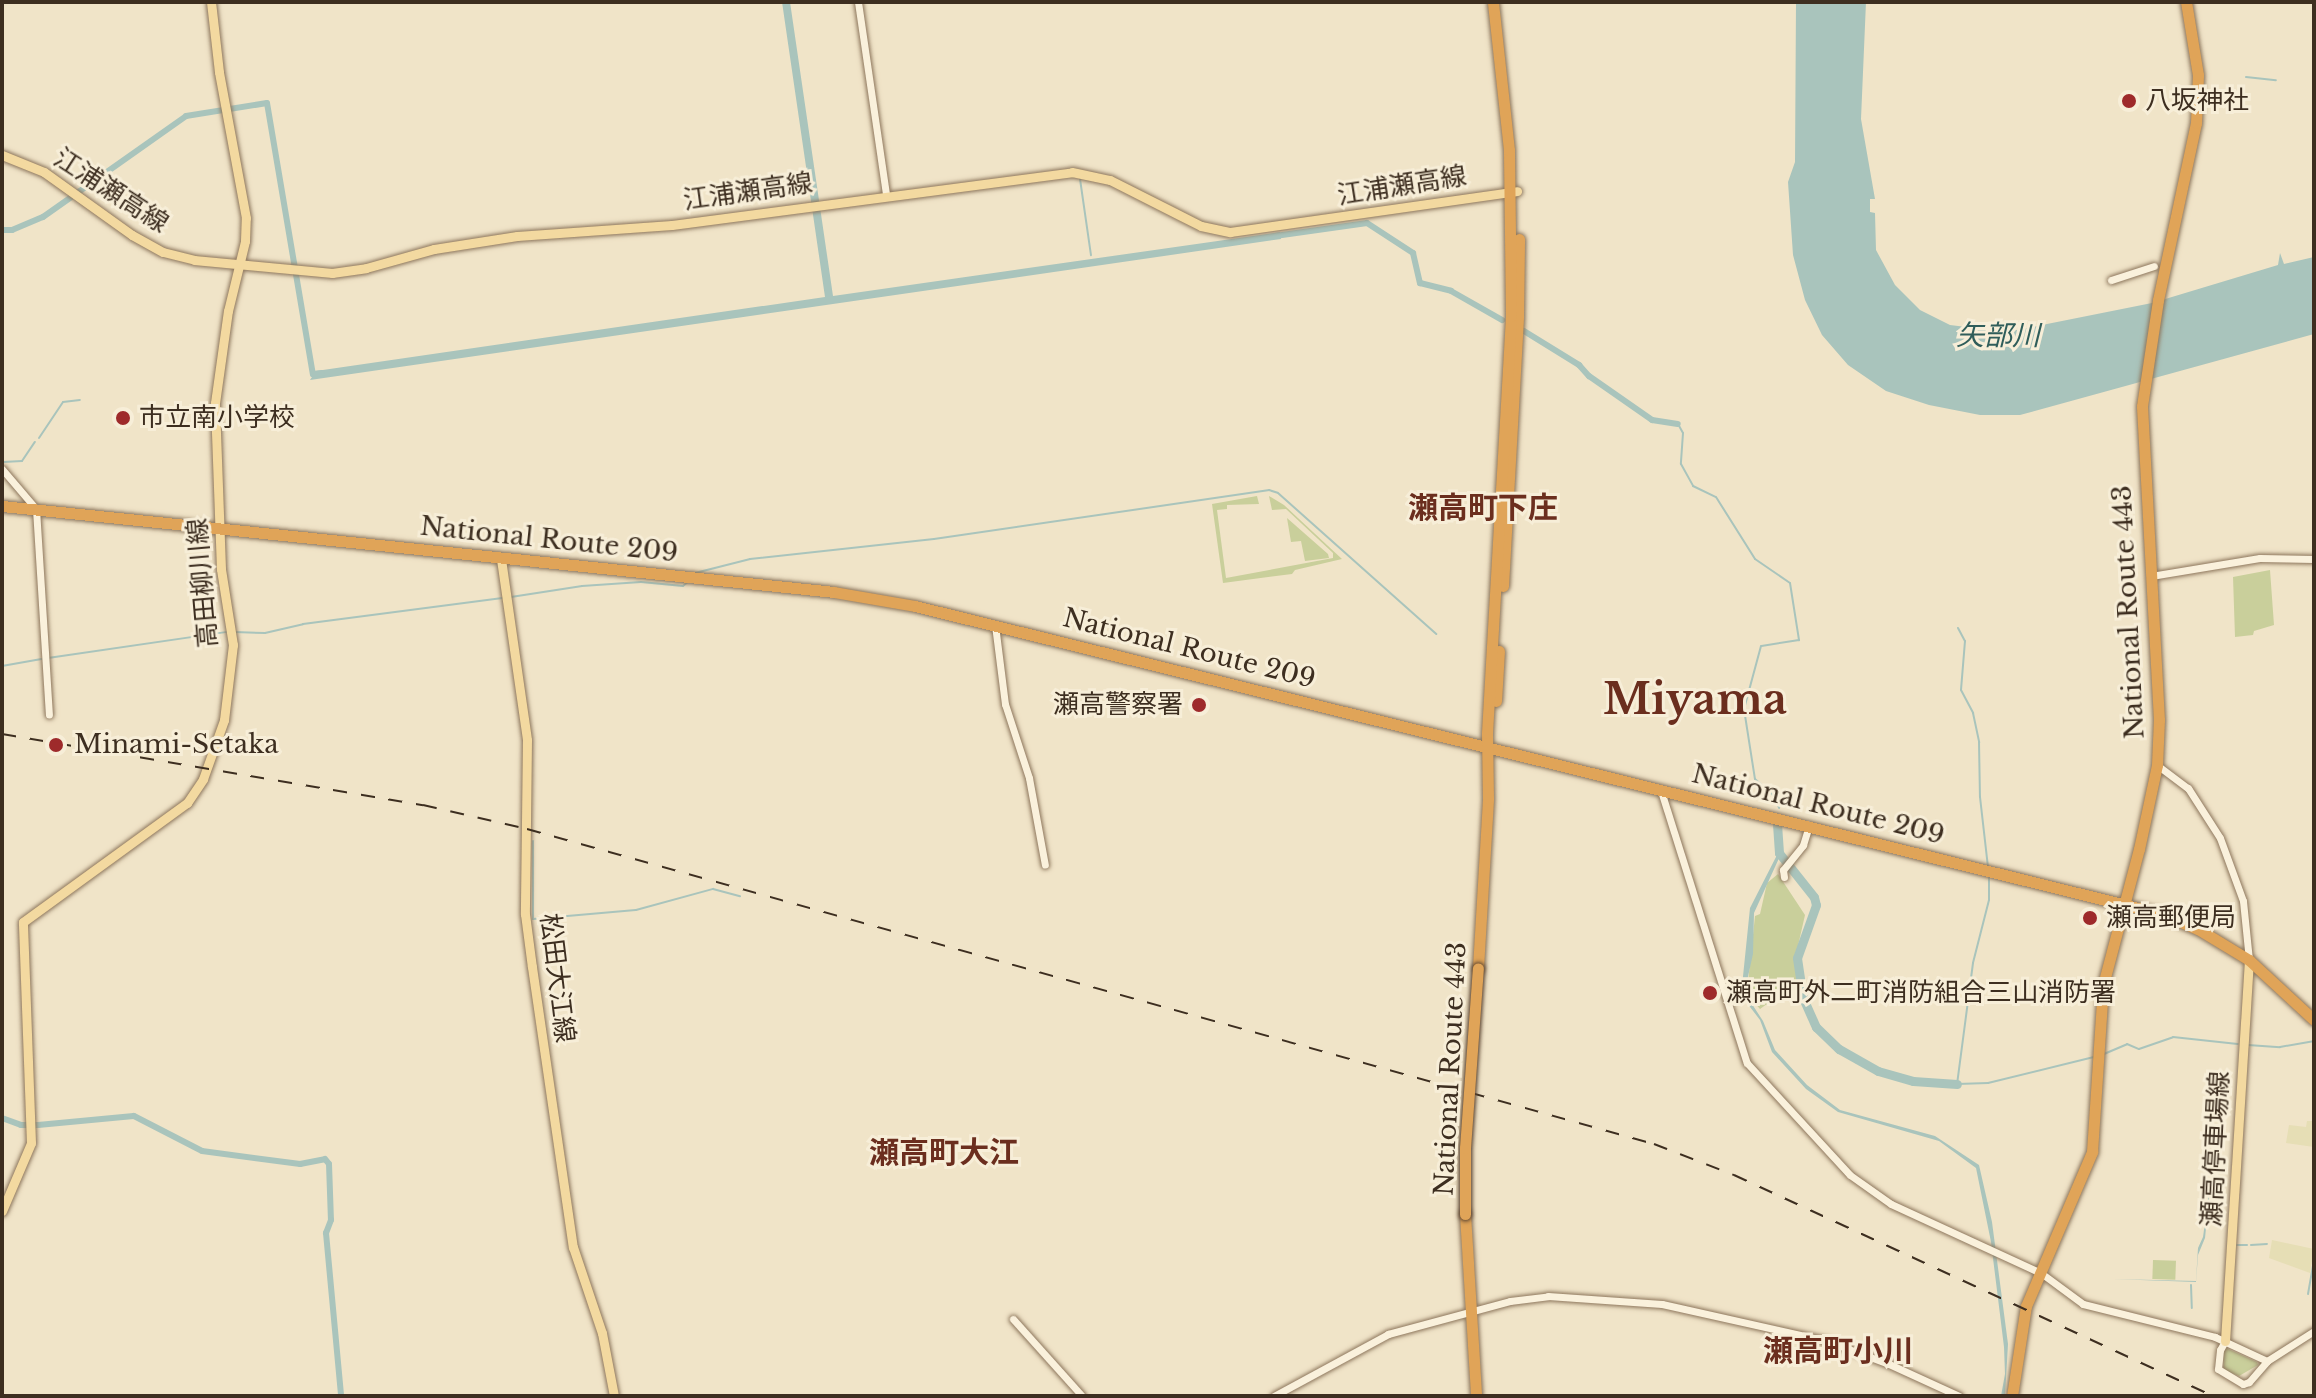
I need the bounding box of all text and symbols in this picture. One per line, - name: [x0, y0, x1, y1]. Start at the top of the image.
- place label: 八坂神社: [2145, 85, 2249, 117]
- marker: 八坂神社: [2120, 92, 2138, 110]
- street label: 江浦瀬高線: [48, 143, 174, 239]
- street label: 江浦瀬高線: [1335, 160, 1469, 212]
- street label: 江浦瀬高線: [681, 168, 815, 216]
- water label: 矢部川: [1956, 319, 2040, 353]
- place label: 市立南小学校: [139, 402, 295, 434]
- marker: 市立南小学校: [114, 409, 132, 427]
- street label: National Route 443: [2107, 484, 2151, 740]
- district label: 瀬高町下庄: [1408, 490, 1558, 526]
- street label: National Route 209: [419, 511, 679, 569]
- street label: 高田柳川線: [182, 517, 224, 649]
- street label: National Route 209: [1060, 603, 1318, 695]
- district label: Miyama: [1603, 674, 1787, 724]
- place label: 瀬高警察署: [1053, 689, 1183, 721]
- marker: 瀬高警察署: [1190, 696, 1208, 714]
- place label: Minami-Setaka: [74, 729, 279, 761]
- marker: Minami-Setaka: [45, 734, 67, 756]
- street label: National Route 209: [1689, 759, 1947, 851]
- place label: 瀬高郵便局: [2106, 902, 2236, 934]
- marker: 瀬高郵便局: [2081, 909, 2099, 927]
- street label: 松田大江線: [534, 912, 580, 1044]
- street label: National Route 443: [1429, 941, 1473, 1197]
- place label: 瀬高町外二町消防組合三山消防署: [1726, 977, 2116, 1009]
- marker: 瀬高町外二町消防組合三山消防署: [1701, 984, 1719, 1002]
- street label: 瀬高停車場線: [2196, 1070, 2236, 1228]
- district label: 瀬高町大江: [869, 1135, 1019, 1171]
- district label: 瀬高町小川: [1763, 1333, 1913, 1369]

